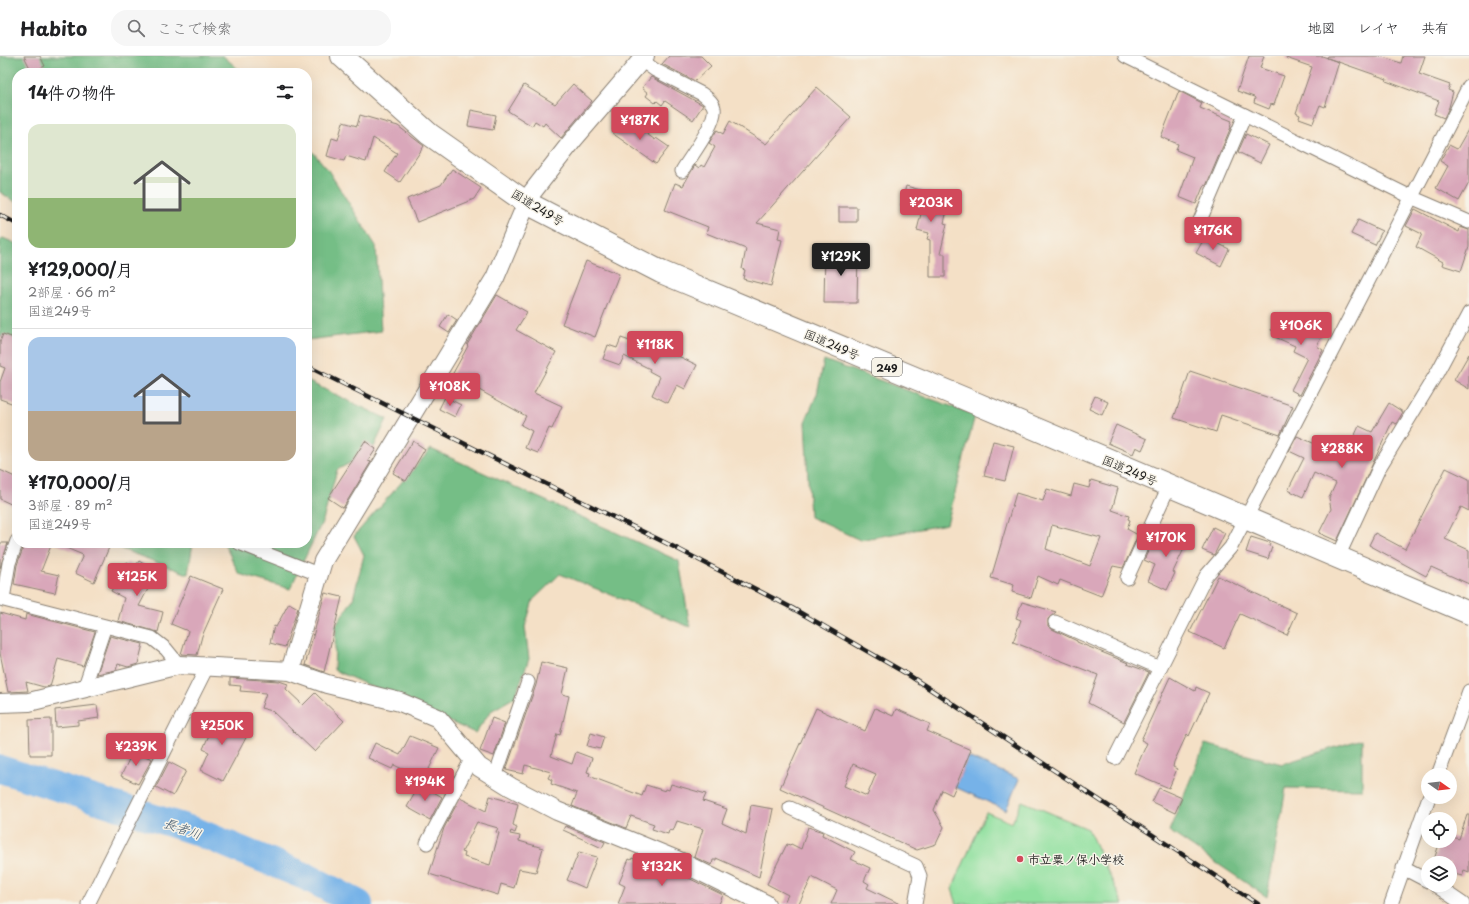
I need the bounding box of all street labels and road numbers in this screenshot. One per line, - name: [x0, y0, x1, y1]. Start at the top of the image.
- street label: 国道249号: [508, 184, 568, 230]
- street label: 国道249号: [801, 324, 863, 364]
- road number: 249: [872, 358, 902, 376]
- street label: 国道249号: [1099, 450, 1161, 490]

